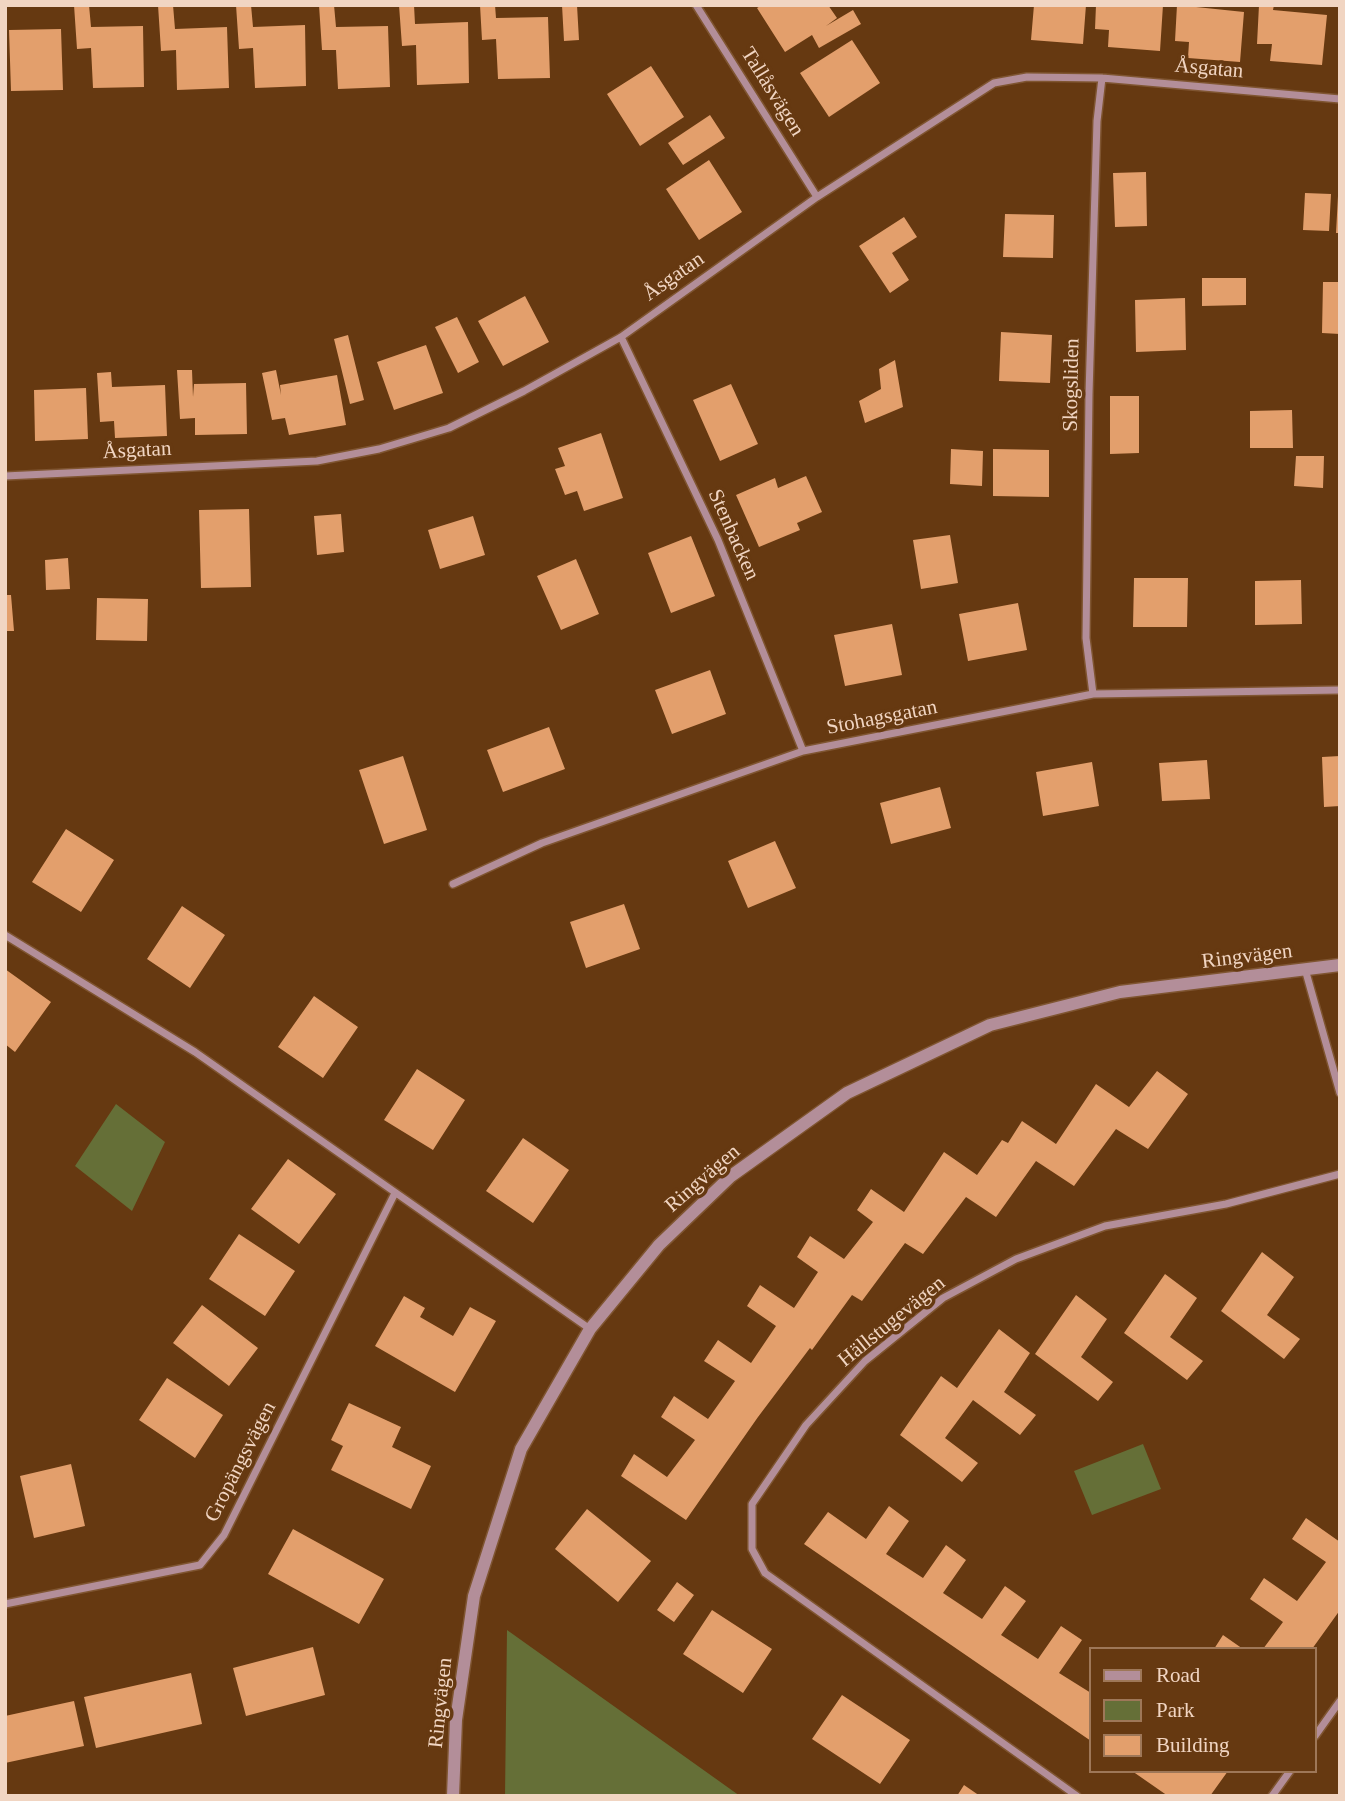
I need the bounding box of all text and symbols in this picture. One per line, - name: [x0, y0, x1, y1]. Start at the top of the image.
- street label: Tallåsvägen: [735, 43, 809, 141]
- street label: Åsgatan: [1174, 53, 1244, 85]
- street label: Åsgatan: [639, 247, 709, 307]
- street label: Skogsliden: [1059, 338, 1085, 432]
- street label: Åsgatan: [102, 437, 172, 465]
- street label: Stenbacken: [702, 486, 764, 584]
- street label: Stohagsgatan: [825, 695, 939, 741]
- street label: Ringvägen: [1200, 939, 1294, 975]
- street label: Ringvägen: [660, 1140, 746, 1218]
- street label: Hällstugevägen: [833, 1271, 951, 1373]
- street label: Gropängsvägen: [200, 1398, 282, 1526]
- legend: [1090, 1647, 1317, 1773]
- street label: Ringvägen: [424, 1656, 458, 1750]
- text: Road: [1156, 1663, 1200, 1687]
- text: Park: [1156, 1698, 1195, 1722]
- text: Building: [1156, 1733, 1230, 1757]

